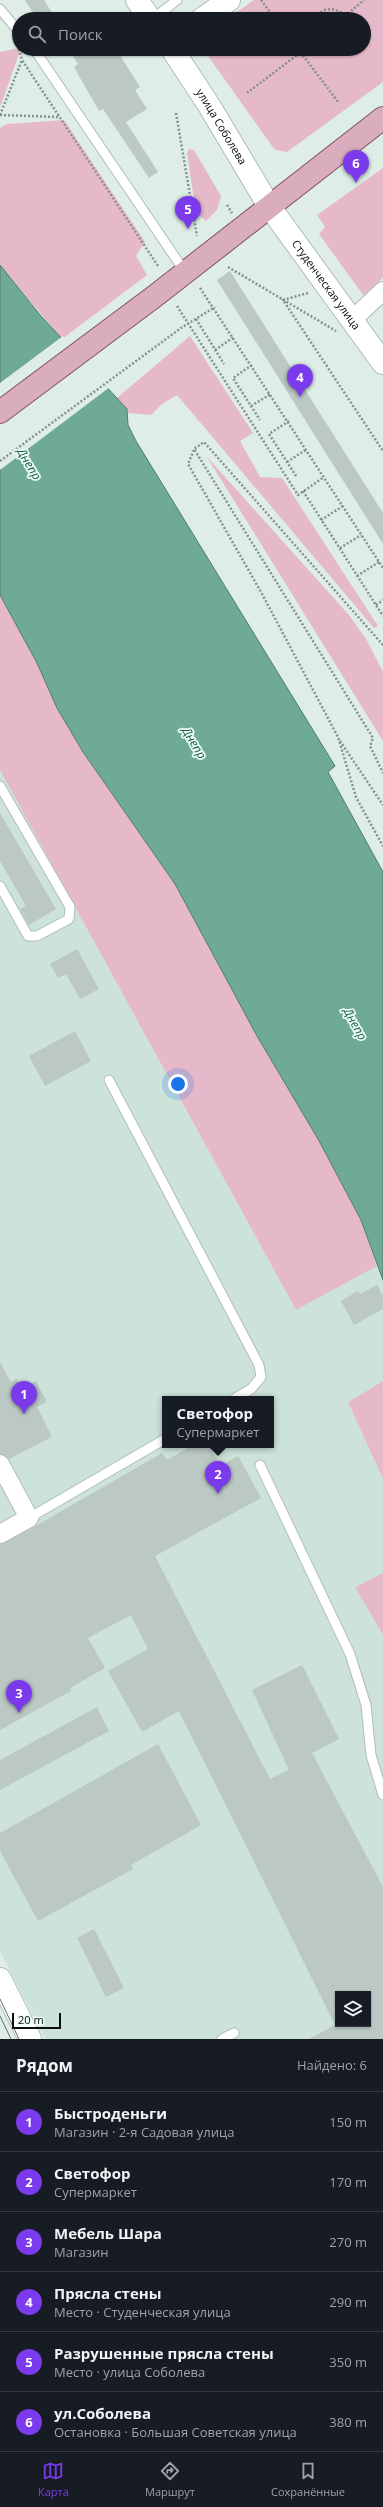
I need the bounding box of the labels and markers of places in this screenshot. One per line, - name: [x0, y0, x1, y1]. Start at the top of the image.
- pin: 6: [343, 150, 369, 183]
- pin: 5: [175, 196, 201, 229]
- pin: 4: [287, 364, 313, 397]
- pin: 1: [11, 1381, 37, 1414]
- pin: 2: [205, 1461, 231, 1494]
- pin: 3: [6, 1680, 32, 1713]

